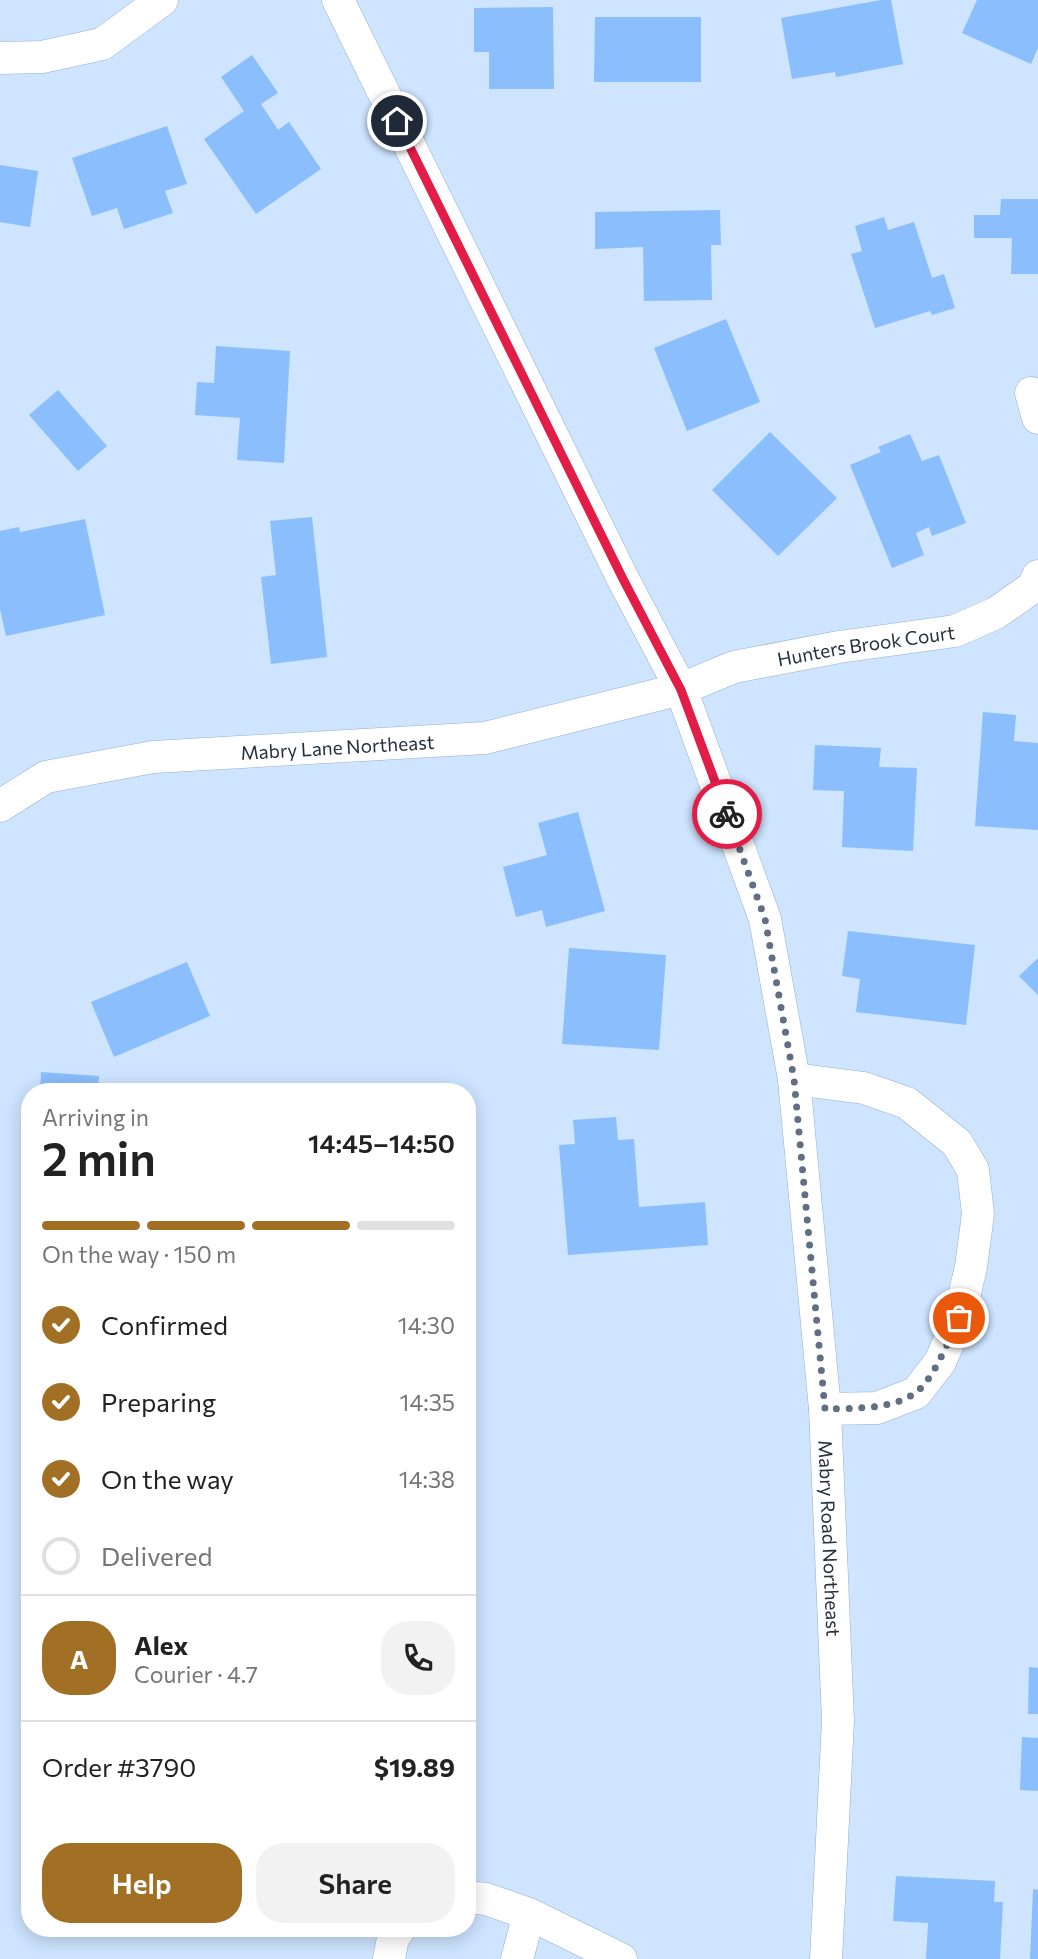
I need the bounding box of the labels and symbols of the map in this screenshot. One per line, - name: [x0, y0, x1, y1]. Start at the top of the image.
- pin: [367, 91, 427, 151]
- street label: Hunters Brook Court: [775, 620, 956, 670]
- street label: Mabry Lane Northeast: [240, 729, 435, 763]
- courier: [692, 779, 762, 849]
- pin: [929, 1288, 989, 1348]
- street label: Mabry Road Northeast: [815, 1440, 846, 1637]

